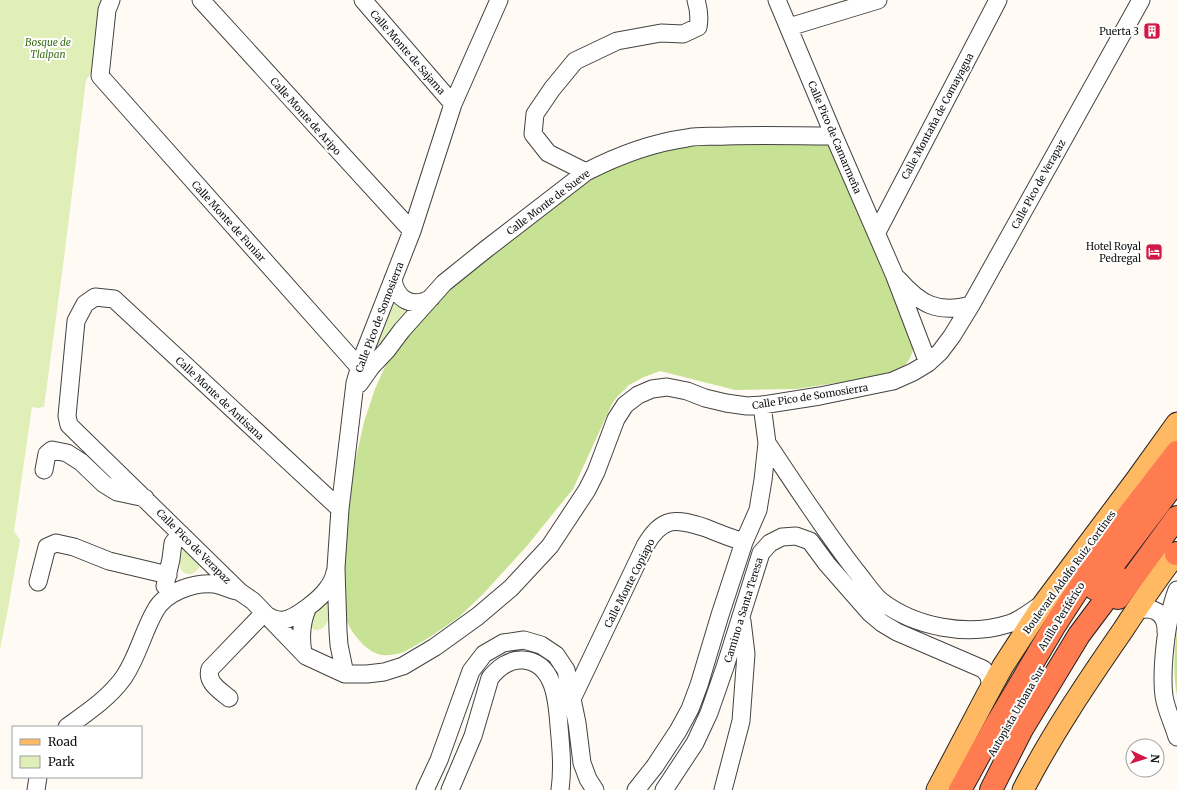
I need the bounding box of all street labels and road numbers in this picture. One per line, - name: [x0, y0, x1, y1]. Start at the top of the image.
- street label: Calle Monte de Sajama: [367, 7, 448, 98]
- street label: Calle Montaña de Comayagua: [898, 50, 977, 182]
- street label: Calle Monte de Aripo: [267, 75, 344, 158]
- street label: Calle Pico de Camarmeña: [805, 79, 864, 196]
- street label: Calle Pico de Verapaz: [1008, 137, 1069, 231]
- street label: Calle Monte de Sueve: [504, 167, 593, 238]
- street label: Calle Monte de Funiar: [189, 178, 269, 265]
- street label: Calle Pico de Somosierra: [352, 259, 407, 374]
- street label: Calle Monte de Antisana: [173, 354, 267, 443]
- street label: Calle Pico de Somosierra: [751, 381, 870, 412]
- street label: Calle Pico de Verapaz: [154, 506, 234, 587]
- street label: Boulevard Adolfo Ruiz Cortines: [1020, 508, 1119, 637]
- street label: Calle Monte Copiapo: [601, 536, 658, 630]
- street label: Camino a Santa Teresa: [721, 555, 766, 664]
- street label: Anillo Periférico: [1035, 580, 1088, 654]
- street label: Autopista Urbana Sur: [985, 663, 1048, 760]

